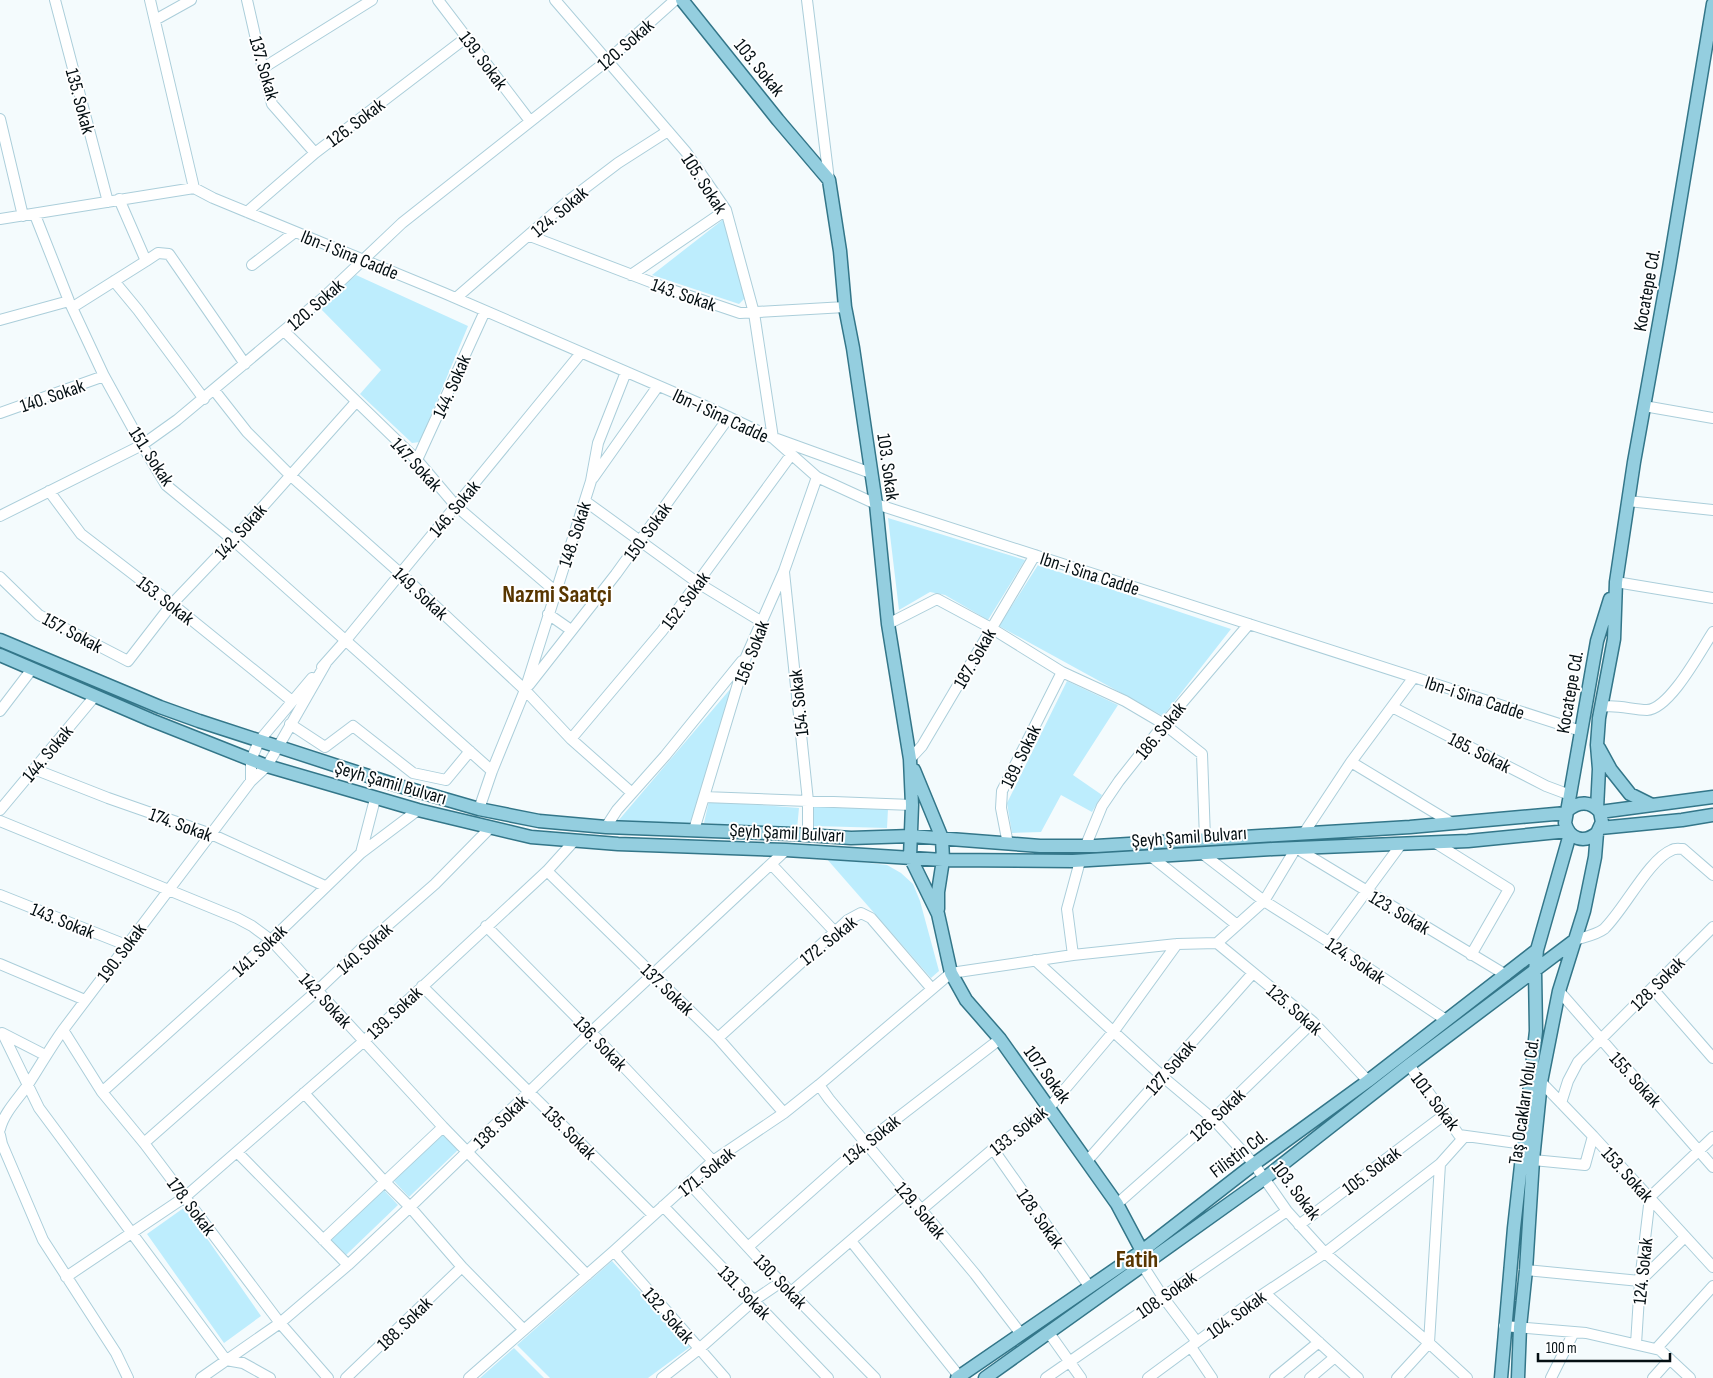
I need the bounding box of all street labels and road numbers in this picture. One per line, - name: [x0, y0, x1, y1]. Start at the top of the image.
- street label: 120. Sokak: [593, 14, 659, 76]
- street label: 139. Sokak: [453, 27, 513, 95]
- street label: 137. Sokak: [244, 34, 284, 104]
- street label: 103. Sokak: [729, 34, 789, 102]
- street label: 135. Sokak: [60, 66, 99, 137]
- street label: 126. Sokak: [322, 93, 390, 153]
- street label: 105. Sokak: [676, 149, 732, 219]
- street label: 124. Sokak: [527, 181, 594, 242]
- street label: Ibn-i Sina Cadde: [297, 225, 402, 285]
- street label: Kocatepe Cd.: [1629, 247, 1666, 333]
- street label: 120. Sokak: [283, 274, 349, 336]
- street label: 143. Sokak: [648, 274, 720, 317]
- street label: 144. Sokak: [428, 351, 477, 422]
- street label: 140. Sokak: [17, 374, 89, 418]
- street label: Ibn-i Sina Cadde: [669, 384, 772, 449]
- street label: 151. Sokak: [123, 423, 179, 491]
- street label: 103. Sokak: [871, 432, 904, 503]
- street label: 147. Sokak: [385, 433, 447, 497]
- street label: 146. Sokak: [425, 475, 486, 542]
- street label: 148. Sokak: [554, 498, 597, 570]
- street label: 150. Sokak: [619, 498, 678, 566]
- street label: 142. Sokak: [210, 499, 273, 565]
- street label: Ibn-i Sina Cadde: [1037, 548, 1142, 601]
- street label: 149. Sokak: [388, 563, 453, 626]
- street label: 152. Sokak: [657, 567, 716, 634]
- street label: 153. Sokak: [132, 572, 199, 631]
- street label: 157. Sokak: [38, 608, 107, 659]
- street label: 156. Sokak: [730, 617, 775, 688]
- street label: 187. Sokak: [949, 624, 1002, 693]
- street label: Kocatepe Cd.: [1552, 649, 1589, 735]
- street label: 154. Sokak: [784, 668, 814, 737]
- street label: Ibn-i Sina Cadde: [1422, 672, 1527, 725]
- street label: 186. Sokak: [1131, 697, 1192, 764]
- street label: 144. Sokak: [18, 720, 79, 787]
- street label: 189. Sokak: [996, 721, 1047, 792]
- street label: 185. Sokak: [1444, 728, 1515, 779]
- street label: Şeyh Şamil Bulvarı: [332, 757, 449, 810]
- street label: 174. Sokak: [146, 803, 216, 848]
- street label: Şeyh Şamil Bulvarı: [729, 819, 845, 848]
- street label: Şeyh Şamil Bulvarı: [1131, 822, 1247, 853]
- street label: 123. Sokak: [1365, 886, 1435, 941]
- street label: 143. Sokak: [27, 898, 99, 945]
- street label: 172. Sokak: [796, 911, 863, 971]
- street label: 190. Sokak: [93, 918, 152, 987]
- street label: 140. Sokak: [332, 918, 398, 980]
- street label: 141. Sokak: [228, 920, 293, 982]
- street label: 124. Sokak: [1321, 933, 1390, 990]
- street label: 128. Sokak: [1626, 952, 1691, 1016]
- street label: 137. Sokak: [636, 959, 699, 1021]
- street label: 142. Sokak: [294, 969, 357, 1034]
- street label: 125. Sokak: [1261, 980, 1327, 1041]
- street label: 139. Sokak: [363, 981, 428, 1044]
- street label: 136. Sokak: [568, 1012, 632, 1077]
- street label: 127. Sokak: [1141, 1035, 1202, 1100]
- street label: Taş Ocakları Yolu Cd.: [1504, 1036, 1545, 1166]
- street label: 107. Sokak: [1018, 1042, 1076, 1109]
- street label: 155. Sokak: [1604, 1048, 1666, 1113]
- street label: 101. Sokak: [1406, 1068, 1465, 1136]
- street label: 126. Sokak: [1186, 1083, 1251, 1146]
- street label: 138. Sokak: [469, 1090, 534, 1154]
- street label: 135. Sokak: [537, 1101, 601, 1165]
- street label: 133. Sokak: [985, 1101, 1053, 1161]
- street label: 134. Sokak: [839, 1110, 906, 1170]
- street label: Filistin Cd.: [1205, 1125, 1272, 1183]
- street label: 105. Sokak: [1338, 1141, 1406, 1201]
- street label: 171. Sokak: [674, 1142, 740, 1202]
- street label: 153. Sokak: [1596, 1143, 1658, 1208]
- street label: 103. Sokak: [1266, 1157, 1326, 1225]
- street label: 178. Sokak: [162, 1173, 221, 1241]
- street label: 129. Sokak: [889, 1178, 951, 1245]
- street label: 128. Sokak: [1011, 1185, 1069, 1254]
- street label: 124. Sokak: [1629, 1236, 1659, 1306]
- street label: 130. Sokak: [748, 1250, 812, 1315]
- street label: 131. Sokak: [713, 1261, 776, 1325]
- street label: 108. Sokak: [1132, 1266, 1202, 1324]
- street label: 132. Sokak: [637, 1283, 699, 1349]
- street label: 104. Sokak: [1203, 1286, 1272, 1344]
- street label: 188. Sokak: [373, 1292, 438, 1356]

